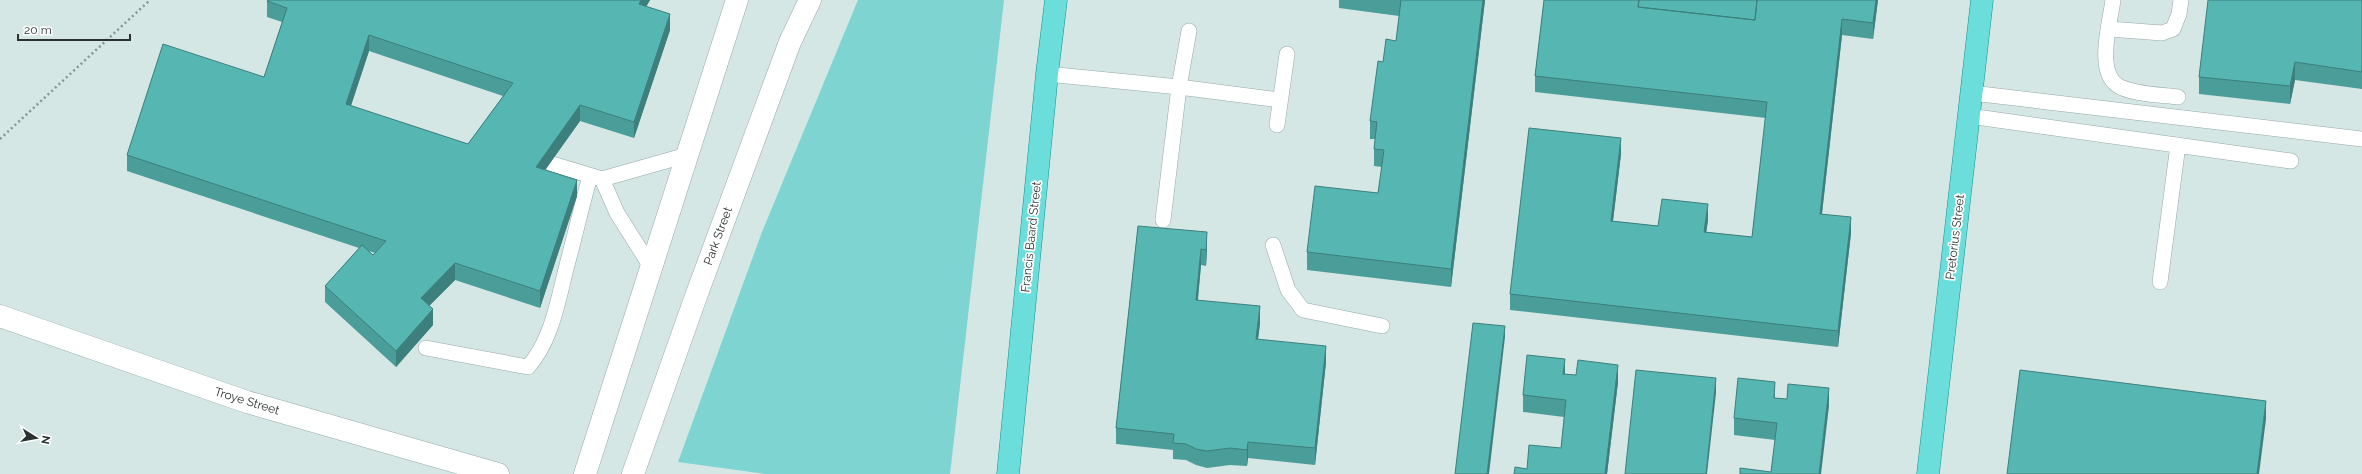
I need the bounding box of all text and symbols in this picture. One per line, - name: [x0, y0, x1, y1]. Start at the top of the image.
- scale bar: [18, 16, 130, 42]
- text: 20 m: [24, 23, 52, 37]
- street label: Francis Baard Street: [1018, 181, 1044, 293]
- street label: Pretorius Street: [1943, 194, 1967, 280]
- street label: Park Street: [701, 205, 735, 267]
- street label: Troye Street: [213, 385, 281, 417]
- north arrow: [16, 418, 56, 458]
- text: N: [38, 434, 53, 445]

